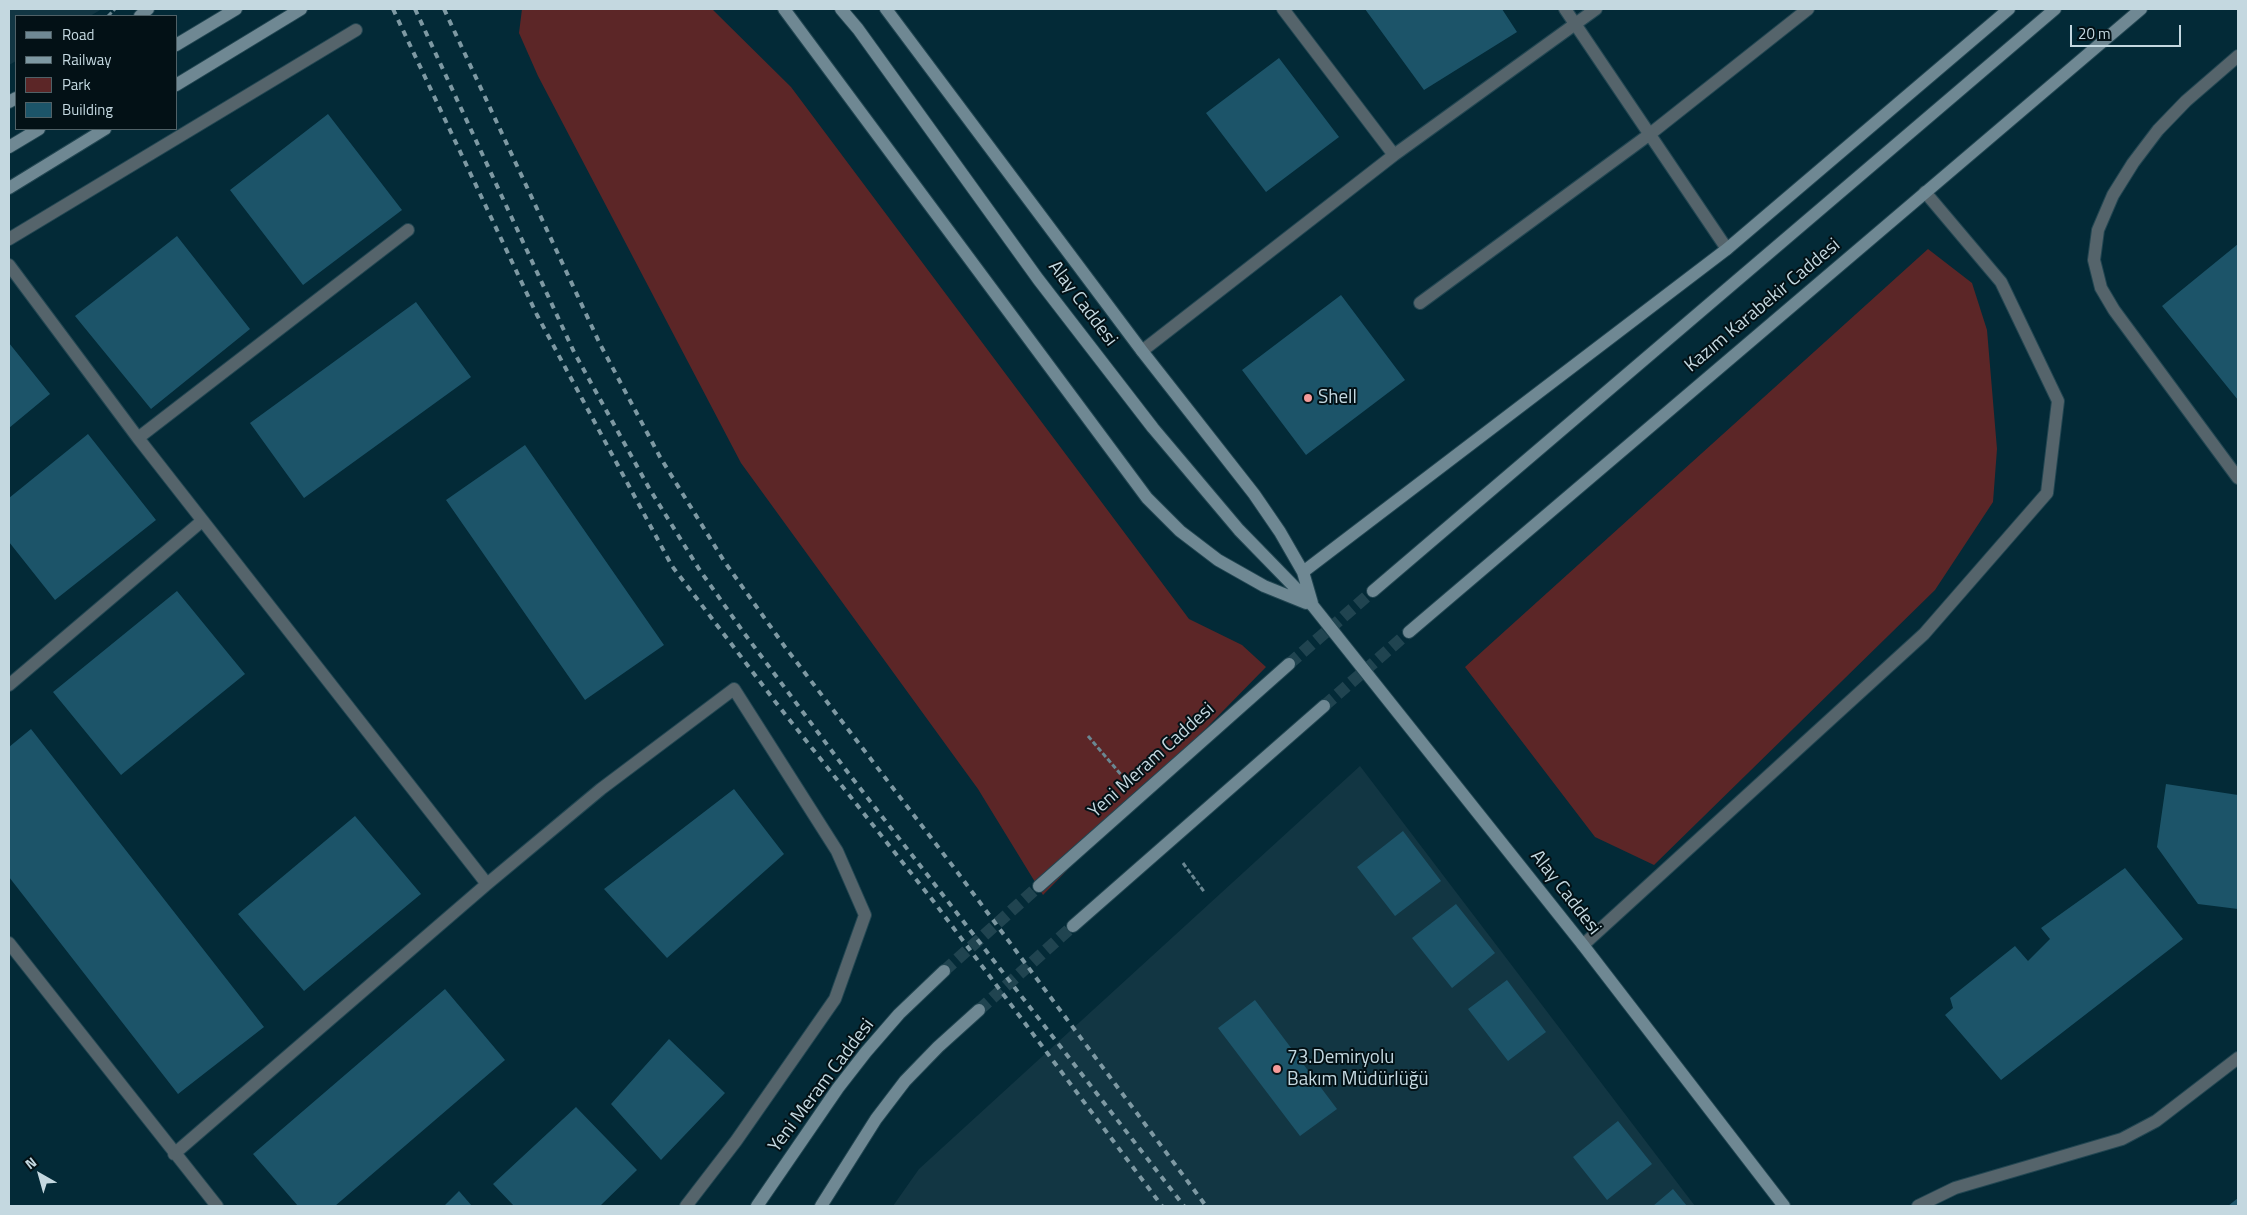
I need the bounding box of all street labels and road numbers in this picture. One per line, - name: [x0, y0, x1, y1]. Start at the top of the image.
- street label: Kazım Karabekir Caddesi: [1681, 234, 1845, 378]
- street label: Alay Caddesi: [1042, 257, 1122, 351]
- street label: Yeni Meram Caddesi: [1084, 699, 1220, 823]
- street label: Alay Caddesi: [1525, 846, 1605, 940]
- street label: Yeni Meram Caddesi: [764, 1015, 880, 1157]

